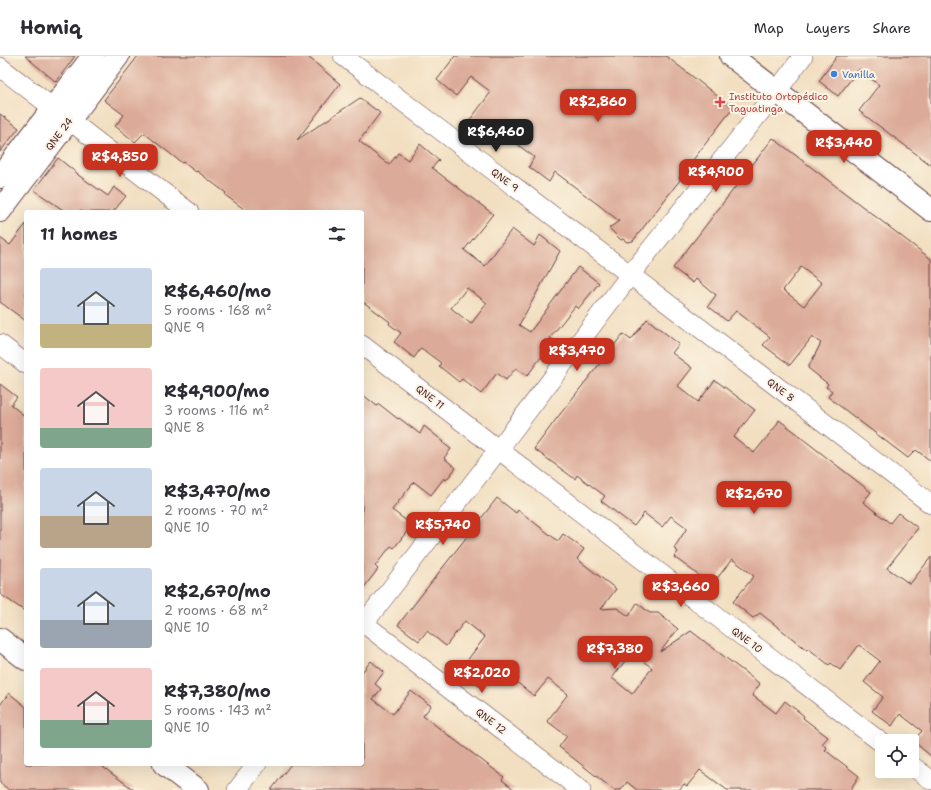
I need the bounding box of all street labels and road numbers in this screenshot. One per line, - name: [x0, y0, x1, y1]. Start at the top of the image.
- street label: QNE 24: [42, 115, 76, 153]
- street label: QNE 9: [489, 165, 521, 195]
- street label: QNE 8: [765, 375, 797, 405]
- street label: QNE 11: [413, 382, 447, 412]
- street label: QNE 10: [729, 624, 765, 656]
- street label: QNE 12: [473, 705, 509, 737]

